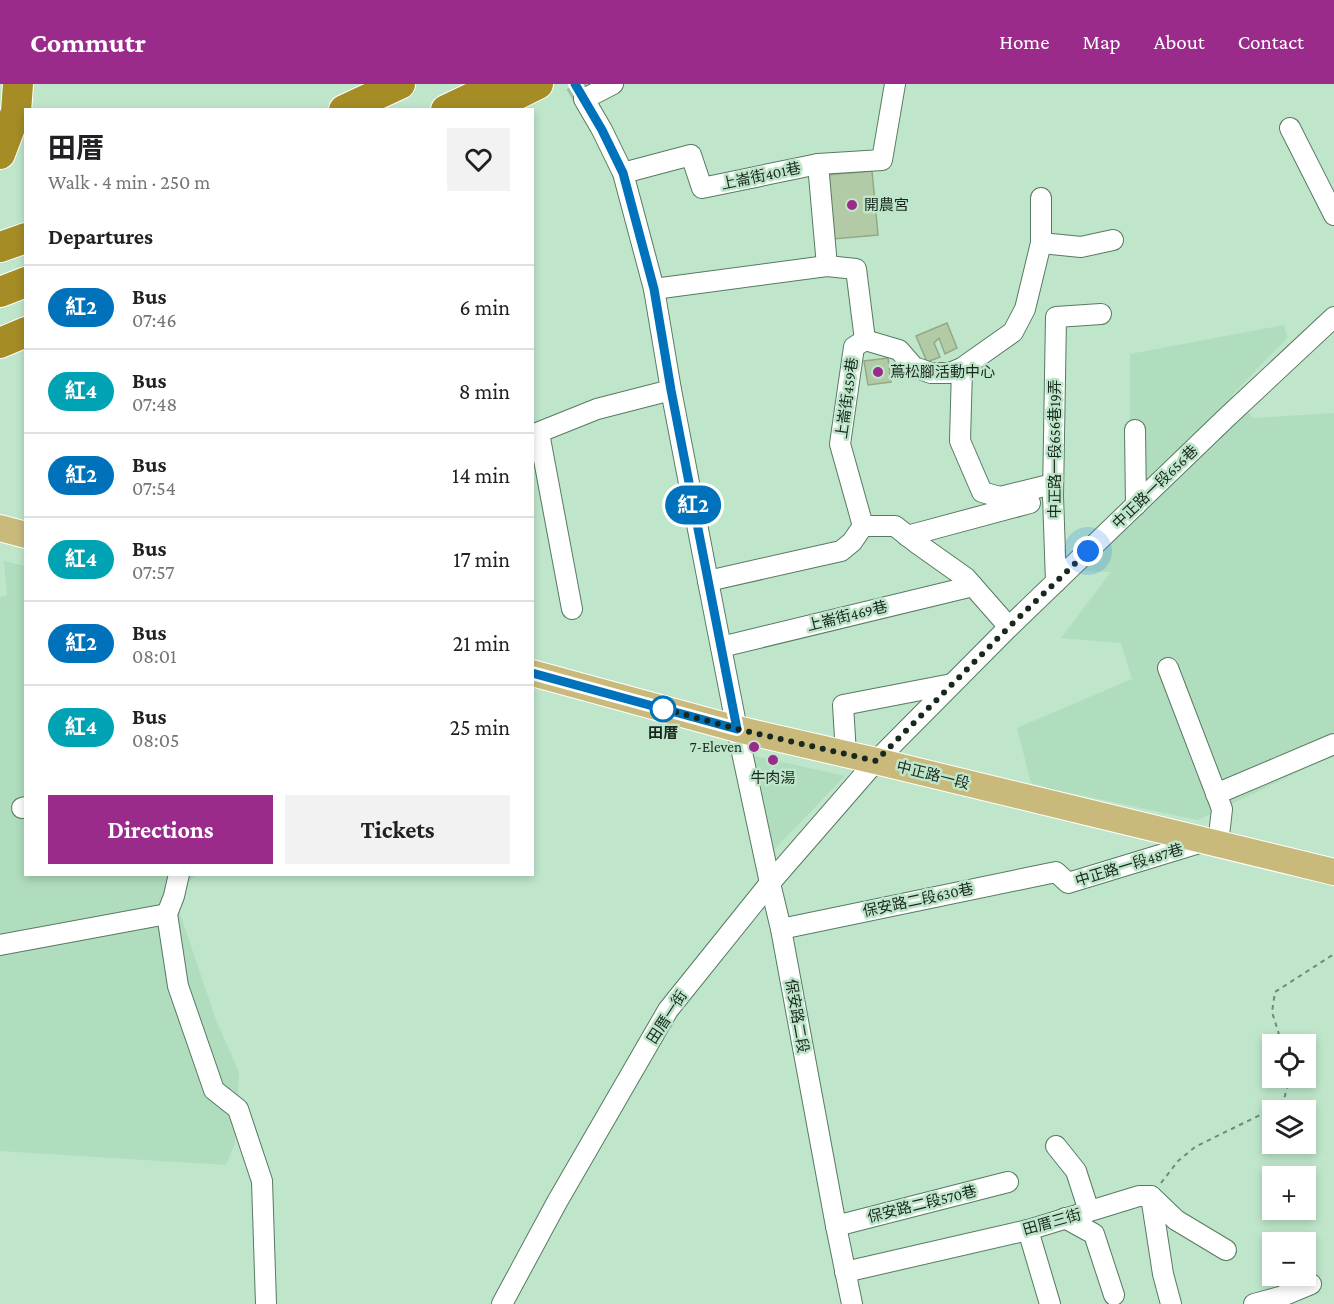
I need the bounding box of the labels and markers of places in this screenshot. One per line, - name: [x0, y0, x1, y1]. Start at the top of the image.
- place label: 開農宮: [864, 197, 909, 213]
- marker: 開農宮: [845, 198, 859, 212]
- place label: 蔦松腳活動中心: [890, 364, 995, 380]
- marker: 蔦松腳活動中心: [871, 365, 885, 379]
- marker: 田厝: [650, 696, 676, 722]
- place label: 田厝: [648, 725, 678, 741]
- place label: 7-Eleven: [690, 739, 742, 755]
- marker: 7-Eleven: [747, 740, 761, 754]
- marker: 牛肉湯: [766, 753, 780, 767]
- place label: 牛肉湯: [750, 770, 796, 786]

